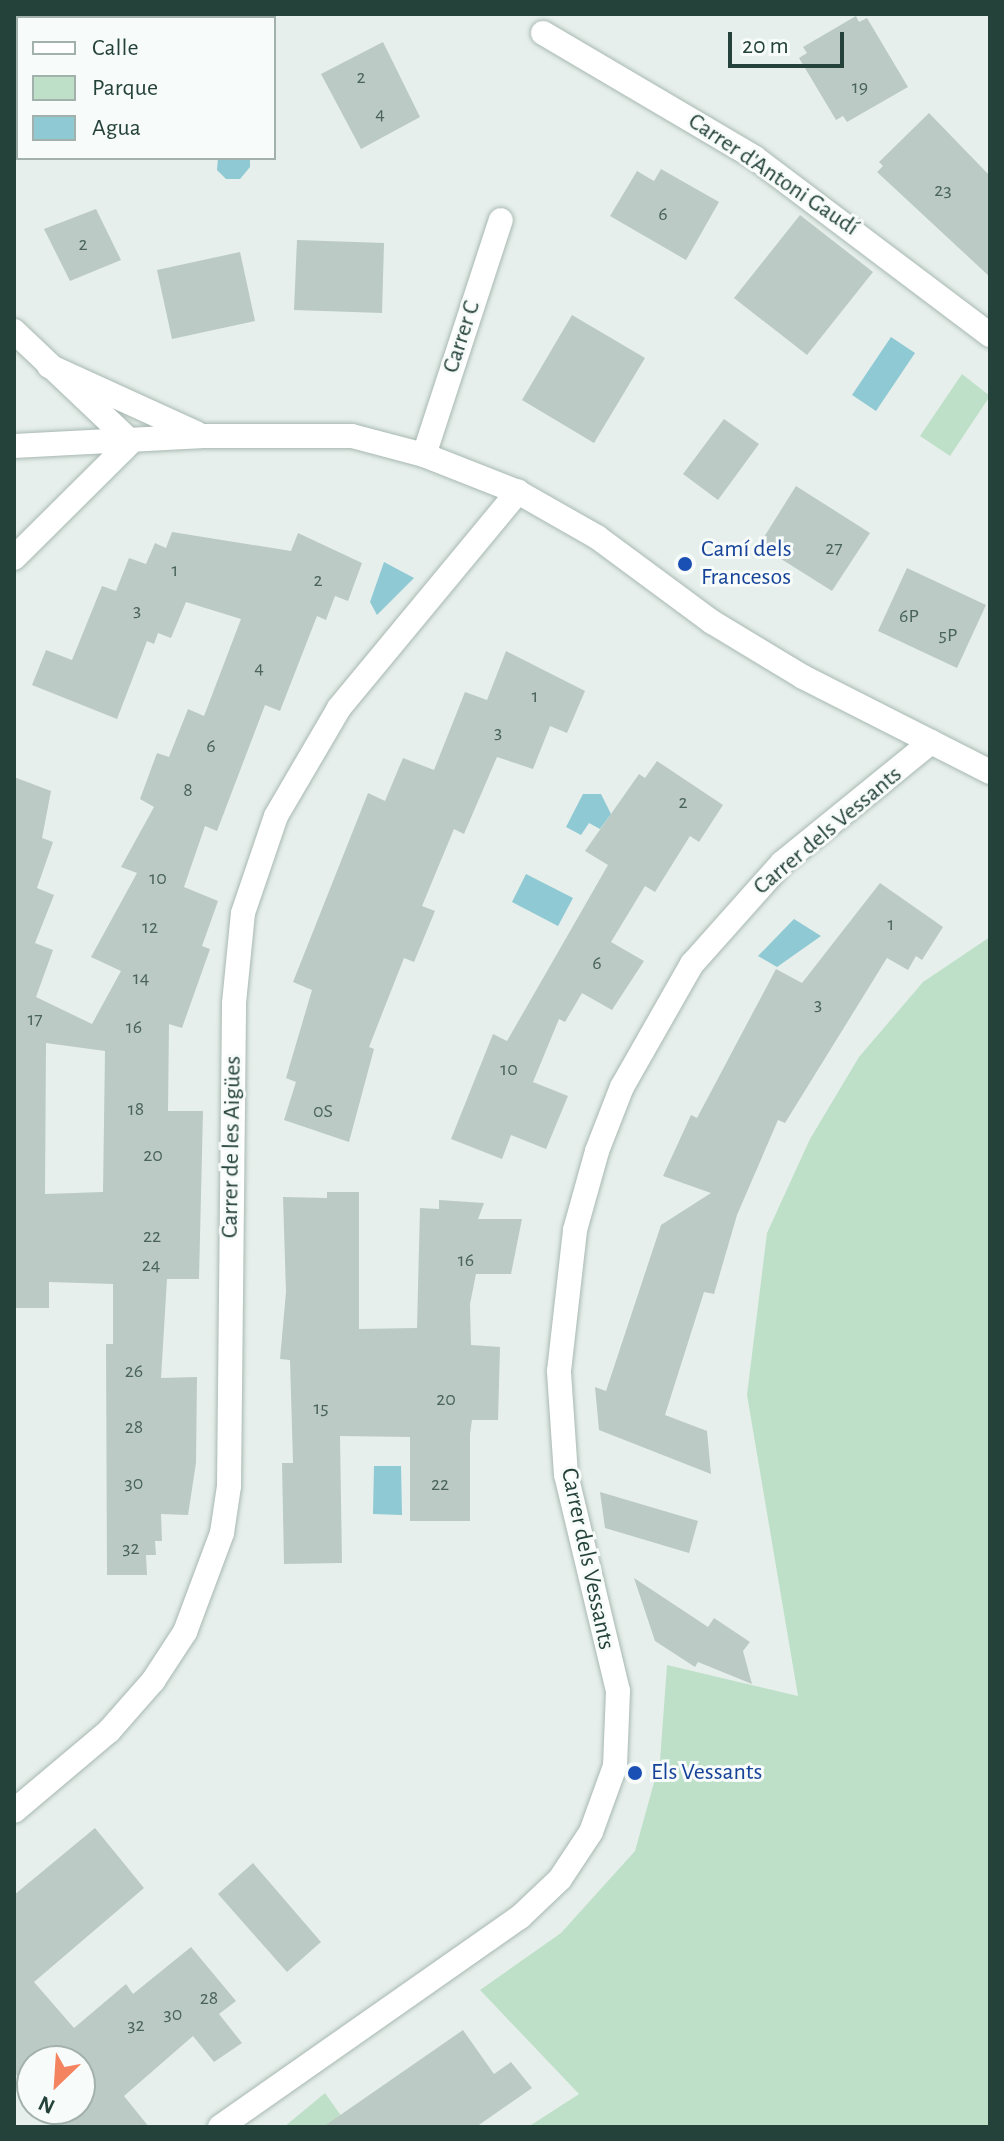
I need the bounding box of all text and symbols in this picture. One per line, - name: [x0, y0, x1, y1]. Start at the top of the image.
- legend: [16, 16, 276, 160]
- scale bar: [732, 16, 848, 66]
- text: 20 m: [742, 34, 789, 58]
- text: Calle: [92, 36, 139, 60]
- house number: 2: [356, 65, 366, 89]
- house number: 19: [852, 75, 868, 99]
- text: Parque: [92, 76, 158, 100]
- house number: 4: [375, 102, 385, 126]
- street label: Carrer d'Antoni Gaudí: [682, 107, 864, 243]
- text: Agua: [92, 116, 141, 140]
- house number: 23: [934, 178, 952, 202]
- house number: 6: [658, 202, 668, 226]
- house number: 2: [78, 232, 88, 256]
- street label: Carrer C: [437, 297, 487, 377]
- place label: Camí dels Francesos: [701, 536, 792, 592]
- house number: 27: [825, 536, 843, 560]
- marker: Camí dels Francesos: [676, 555, 694, 573]
- house number: 1: [172, 558, 178, 582]
- house number: 2: [313, 568, 323, 592]
- house number: 3: [133, 598, 141, 622]
- house number: 6P: [899, 604, 919, 628]
- house number: 5P: [939, 623, 957, 647]
- house number: 4: [254, 656, 264, 680]
- house number: 1: [532, 684, 538, 708]
- house number: 3: [494, 720, 502, 744]
- house number: 6: [206, 734, 216, 758]
- street label: Carrer dels Vessants: [748, 761, 908, 901]
- house number: 8: [183, 778, 193, 802]
- house number: 2: [678, 790, 688, 814]
- house number: 10: [149, 866, 167, 890]
- house number: 1: [888, 912, 894, 936]
- house number: 12: [142, 915, 158, 939]
- house number: 6: [592, 951, 602, 975]
- house number: 14: [133, 966, 149, 990]
- house number: 3: [814, 992, 822, 1016]
- house number: 17: [27, 1007, 43, 1031]
- house number: 16: [126, 1015, 142, 1039]
- street label: Carrer de les Aigües: [216, 1056, 248, 1238]
- house number: 10: [500, 1057, 518, 1081]
- house number: 18: [128, 1097, 144, 1121]
- house number: 0S: [313, 1099, 333, 1123]
- house number: 20: [143, 1143, 163, 1167]
- house number: 22: [143, 1224, 161, 1248]
- house number: 16: [458, 1248, 474, 1272]
- house number: 24: [142, 1253, 160, 1277]
- house number: 26: [125, 1359, 143, 1383]
- house number: 20: [436, 1387, 456, 1411]
- house number: 15: [313, 1396, 329, 1420]
- house number: 28: [125, 1415, 143, 1439]
- street label: Carrer dels Vessants: [554, 1466, 620, 1652]
- house number: 30: [125, 1471, 143, 1495]
- house number: 22: [431, 1472, 449, 1496]
- house number: 32: [122, 1536, 140, 1560]
- place label: Els Vessants: [651, 1759, 762, 1787]
- marker: Els Vessants: [626, 1764, 644, 1782]
- house number: 28: [200, 1986, 218, 2010]
- house number: 30: [164, 2002, 182, 2026]
- house number: 32: [127, 2013, 145, 2037]
- north arrow: [16, 2045, 96, 2125]
- text: N: [35, 2092, 58, 2118]

